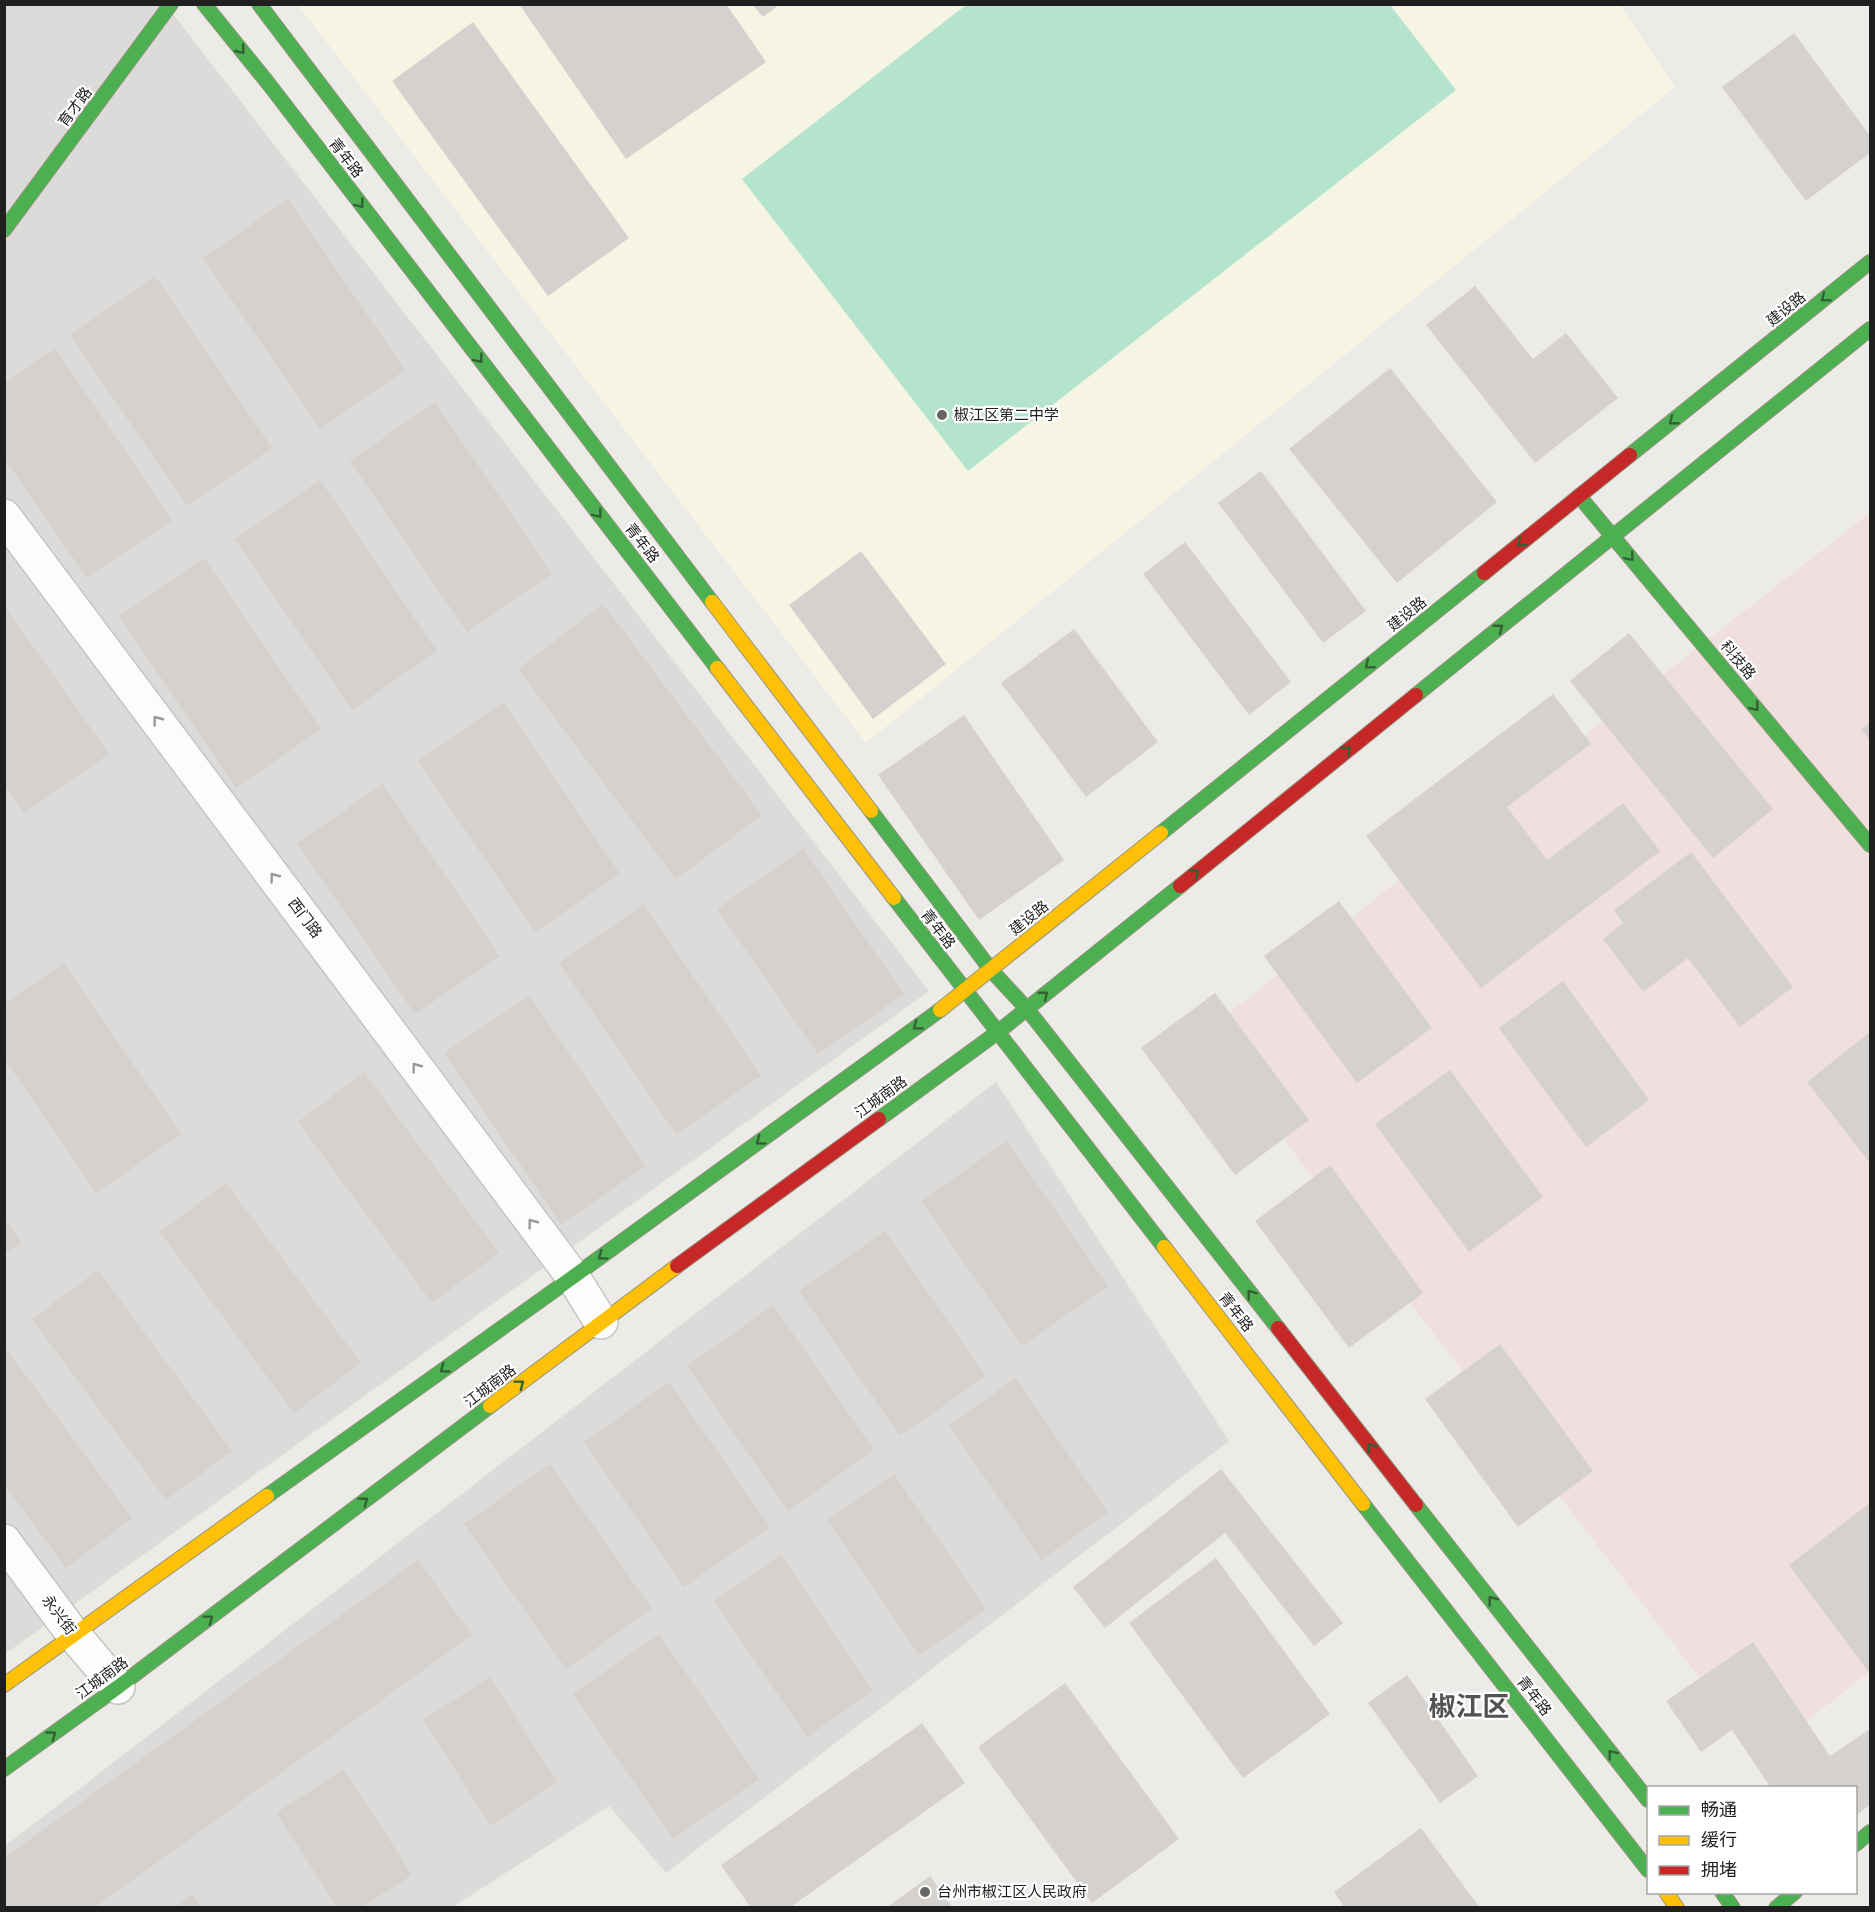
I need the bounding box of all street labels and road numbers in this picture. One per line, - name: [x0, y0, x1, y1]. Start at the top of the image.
- street label: 育才路: [53, 83, 97, 131]
- street label: 青年路: [324, 134, 368, 182]
- street label: 建设路: [1762, 287, 1810, 331]
- street label: 青年路: [620, 519, 664, 567]
- street label: 建设路: [1383, 592, 1431, 636]
- street label: 科技路: [1716, 636, 1760, 684]
- street label: 西门路: [283, 894, 327, 942]
- street label: 建设路: [1005, 896, 1053, 940]
- street label: 青年路: [916, 905, 960, 953]
- street label: 江城南路: [851, 1071, 911, 1123]
- street label: 青年路: [1214, 1288, 1258, 1336]
- street label: 江城南路: [460, 1360, 520, 1412]
- street label: 永兴街: [37, 1591, 81, 1639]
- street label: 江城南路: [72, 1652, 132, 1704]
- street label: 青年路: [1512, 1672, 1556, 1720]

